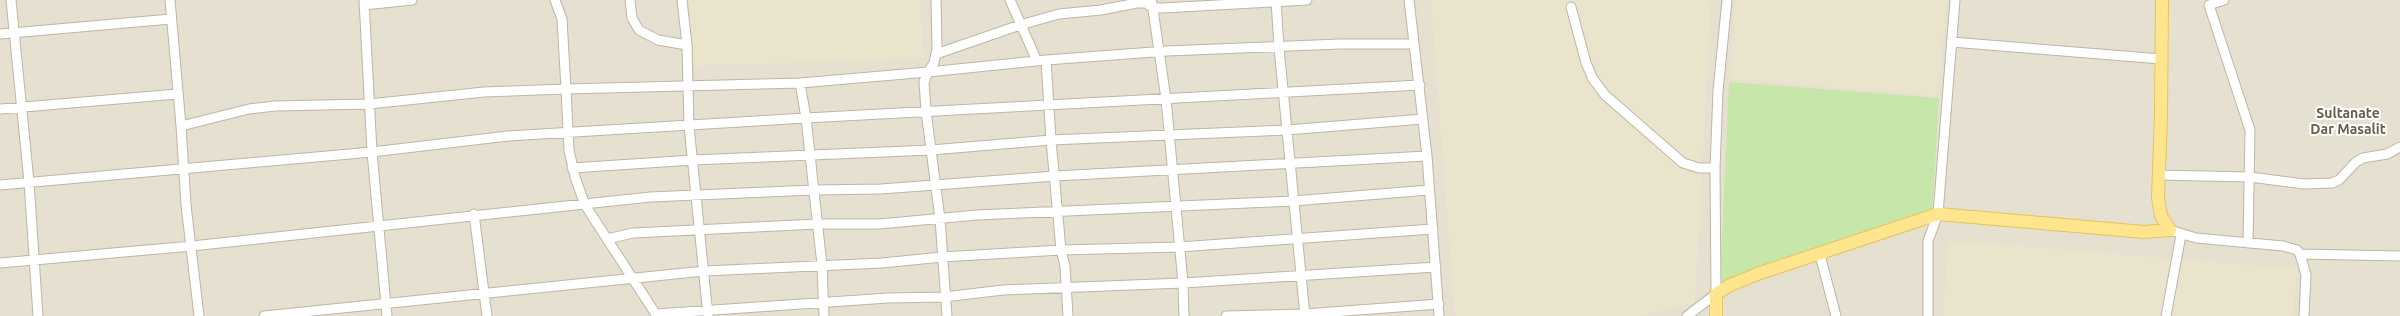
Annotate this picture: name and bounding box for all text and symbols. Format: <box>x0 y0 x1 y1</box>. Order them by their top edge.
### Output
district label: Sultanate Dar Masalit <box>2310 105 2386 138</box>

